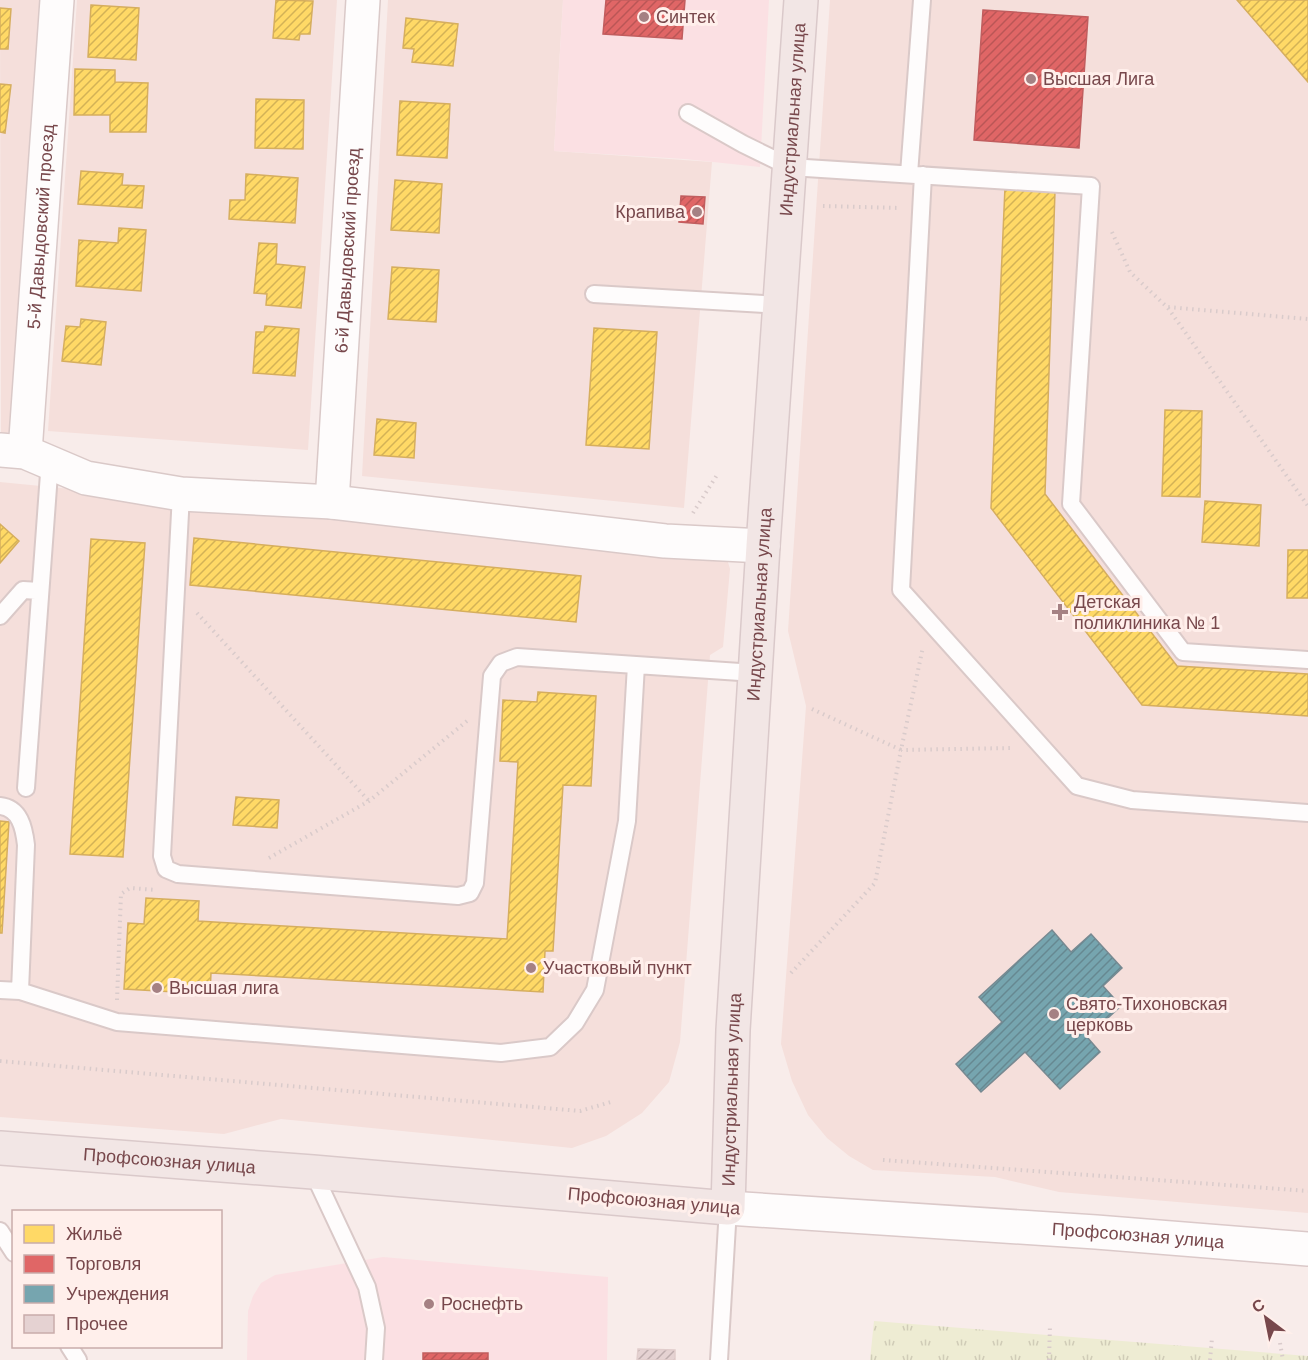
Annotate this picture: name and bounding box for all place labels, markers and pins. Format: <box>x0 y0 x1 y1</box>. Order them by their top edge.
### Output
place label: Синтек <box>656 7 715 27</box>
marker: Синтек <box>637 10 651 24</box>
place label: Высшая Лига <box>1043 69 1155 89</box>
marker: Высшая Лига <box>1024 72 1038 86</box>
place label: Крапива <box>615 202 686 222</box>
marker: Крапива <box>690 205 704 219</box>
place label: Детская поликлиника № 1 <box>1074 592 1220 633</box>
marker: Детская поликлиника № 1 <box>1051 603 1069 621</box>
place label: Участковый пункт <box>543 958 692 978</box>
marker: Участковый пункт <box>524 961 538 975</box>
place label: Высшая лига <box>169 978 280 998</box>
marker: Высшая лига <box>150 981 164 995</box>
place label: Свято-Тихоновская церковь <box>1066 994 1228 1035</box>
marker: Свято-Тихоновская церковь <box>1047 1007 1061 1021</box>
place label: Роснефть <box>441 1294 523 1314</box>
marker: Роснефть <box>422 1297 436 1311</box>

